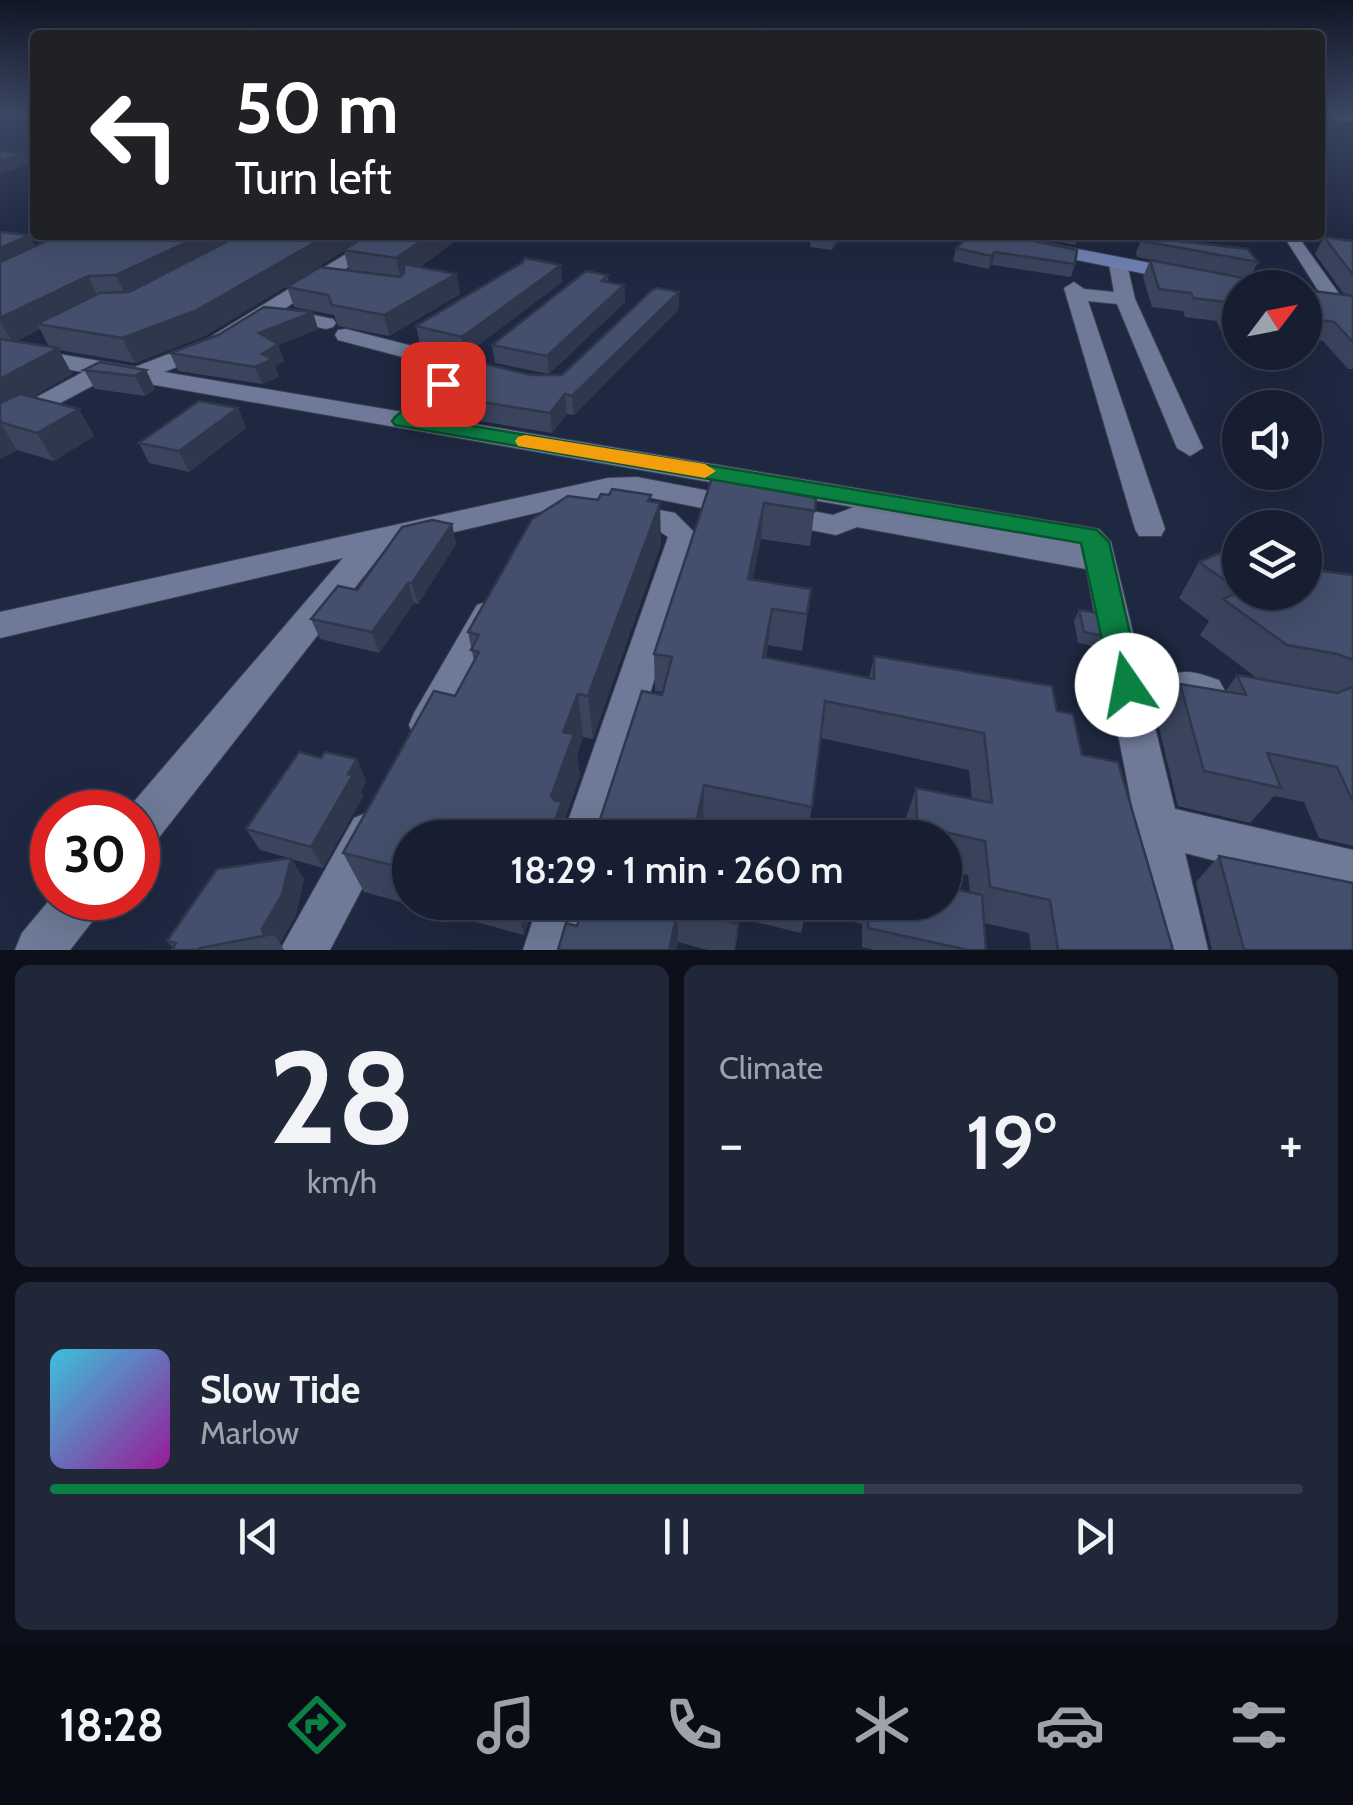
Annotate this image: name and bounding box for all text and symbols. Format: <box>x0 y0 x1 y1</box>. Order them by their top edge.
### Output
text: 50 m <box>235 65 399 151</box>
icon: left <box>70 70 200 200</box>
text: Turn left <box>235 151 392 205</box>
north arrow <box>1222 270 1322 370</box>
map controls <box>1222 270 1322 610</box>
pin <box>401 342 486 427</box>
icon: arrive <box>416 357 471 412</box>
button: sound <box>1222 390 1322 490</box>
button: layers <box>1222 510 1322 610</box>
position arrow <box>1075 633 1179 737</box>
speed limit sign: 30 <box>30 790 160 920</box>
text: 18:29 · 1 min · 260 m <box>511 846 843 893</box>
text: 28 <box>268 1018 416 1176</box>
text: Climate <box>719 1048 823 1087</box>
text: 19° <box>966 1097 1056 1188</box>
text: − <box>719 1110 743 1177</box>
text: + <box>1279 1110 1303 1177</box>
text: km/h <box>307 1162 377 1201</box>
text: Slow Tide <box>200 1366 360 1413</box>
text: Marlow <box>200 1413 299 1452</box>
icon: previous <box>231 1509 286 1564</box>
icon: pause <box>649 1509 704 1564</box>
icon: next <box>1067 1509 1122 1564</box>
icon: directions <box>282 1690 352 1760</box>
icon: music <box>471 1690 541 1760</box>
icon: phone <box>659 1690 729 1760</box>
icon: climate <box>847 1690 917 1760</box>
icon: car <box>1035 1690 1105 1760</box>
icon: filters <box>1224 1690 1294 1760</box>
text: 18:28 <box>59 1698 164 1752</box>

